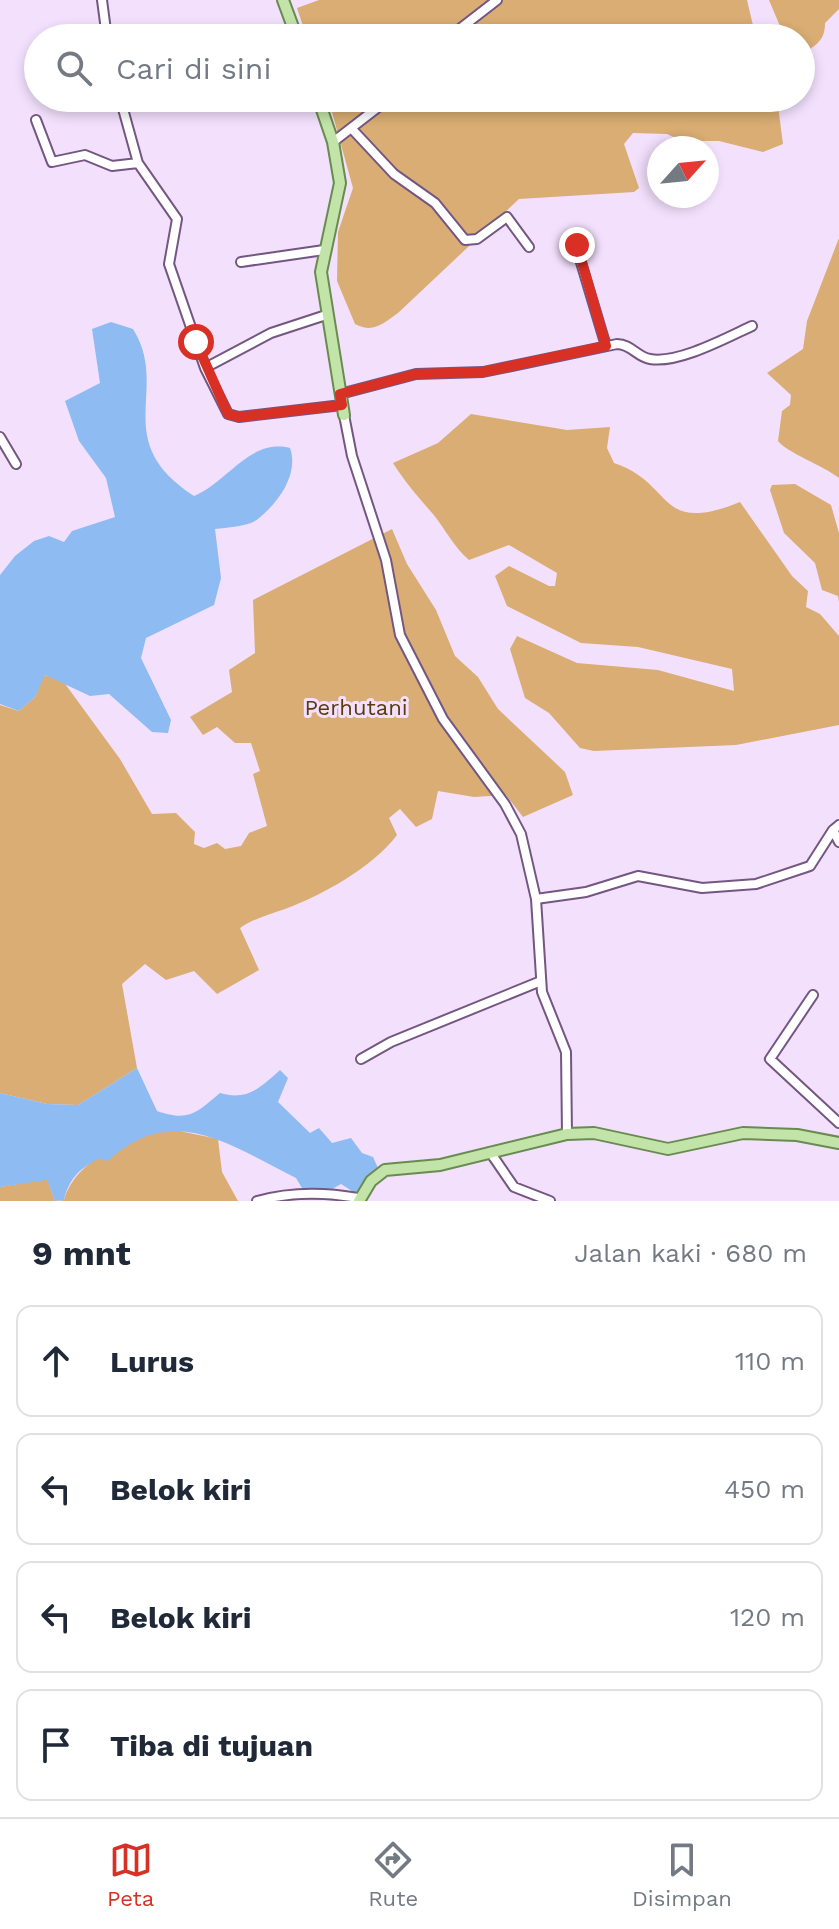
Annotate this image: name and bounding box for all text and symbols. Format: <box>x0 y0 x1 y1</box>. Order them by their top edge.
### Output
search box <box>24 24 815 112</box>
icon: search <box>52 46 96 90</box>
text: Cari di sini <box>116 51 271 86</box>
north arrow <box>647 136 719 208</box>
route end <box>559 227 595 263</box>
route start <box>178 324 214 360</box>
park label: Perhutani <box>304 695 408 720</box>
text: 9 mnt <box>32 1233 131 1273</box>
text: Jalan kaki · 680 m <box>574 1238 807 1268</box>
icon: ahead <box>34 1339 78 1383</box>
text: Lurus <box>110 1344 194 1379</box>
text: 110 m <box>735 1346 805 1376</box>
icon: left <box>34 1467 78 1511</box>
text: Belok kiri <box>110 1472 252 1507</box>
text: 450 m <box>724 1474 805 1504</box>
icon: left <box>34 1595 78 1639</box>
text: Belok kiri <box>110 1600 252 1635</box>
text: 120 m <box>730 1602 805 1632</box>
icon: arrive <box>34 1723 78 1767</box>
text: Tiba di tujuan <box>110 1728 313 1763</box>
tab: Peta <box>107 1838 154 1911</box>
tab: Rute <box>368 1838 418 1911</box>
tab: Disimpan <box>632 1838 732 1911</box>

